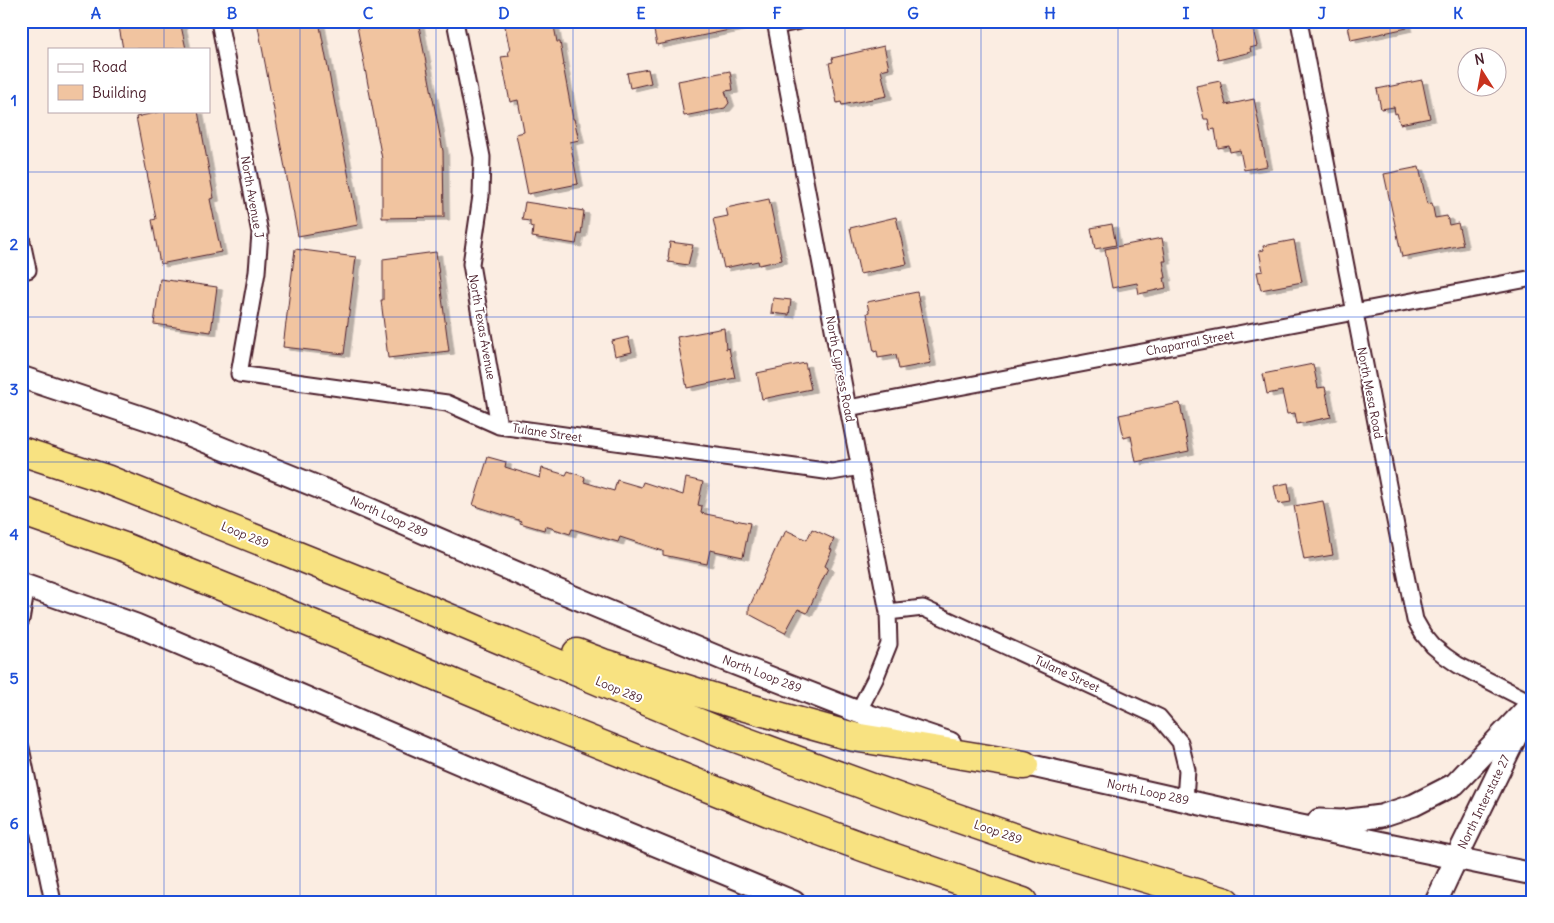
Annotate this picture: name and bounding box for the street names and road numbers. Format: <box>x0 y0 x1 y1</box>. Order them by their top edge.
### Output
street label: North Avenue J <box>238 155 267 239</box>
street label: North Texas Avenue <box>466 273 499 381</box>
street label: North Cypress Road <box>823 314 858 423</box>
street label: Chaparral Street <box>1145 327 1235 358</box>
street label: North Mesa Road <box>1354 346 1387 440</box>
street label: Tulane Street <box>511 420 583 445</box>
street label: North Loop 289 <box>348 493 431 540</box>
street label: Loop 289 <box>219 518 271 551</box>
street label: North Loop 289 <box>720 652 804 696</box>
street label: Tulane Street <box>1032 652 1102 695</box>
street label: Loop 289 <box>593 673 645 706</box>
street label: North Interstate 27 <box>1454 752 1513 851</box>
street label: North Loop 289 <box>1106 775 1191 808</box>
street label: Loop 289 <box>972 816 1024 847</box>

